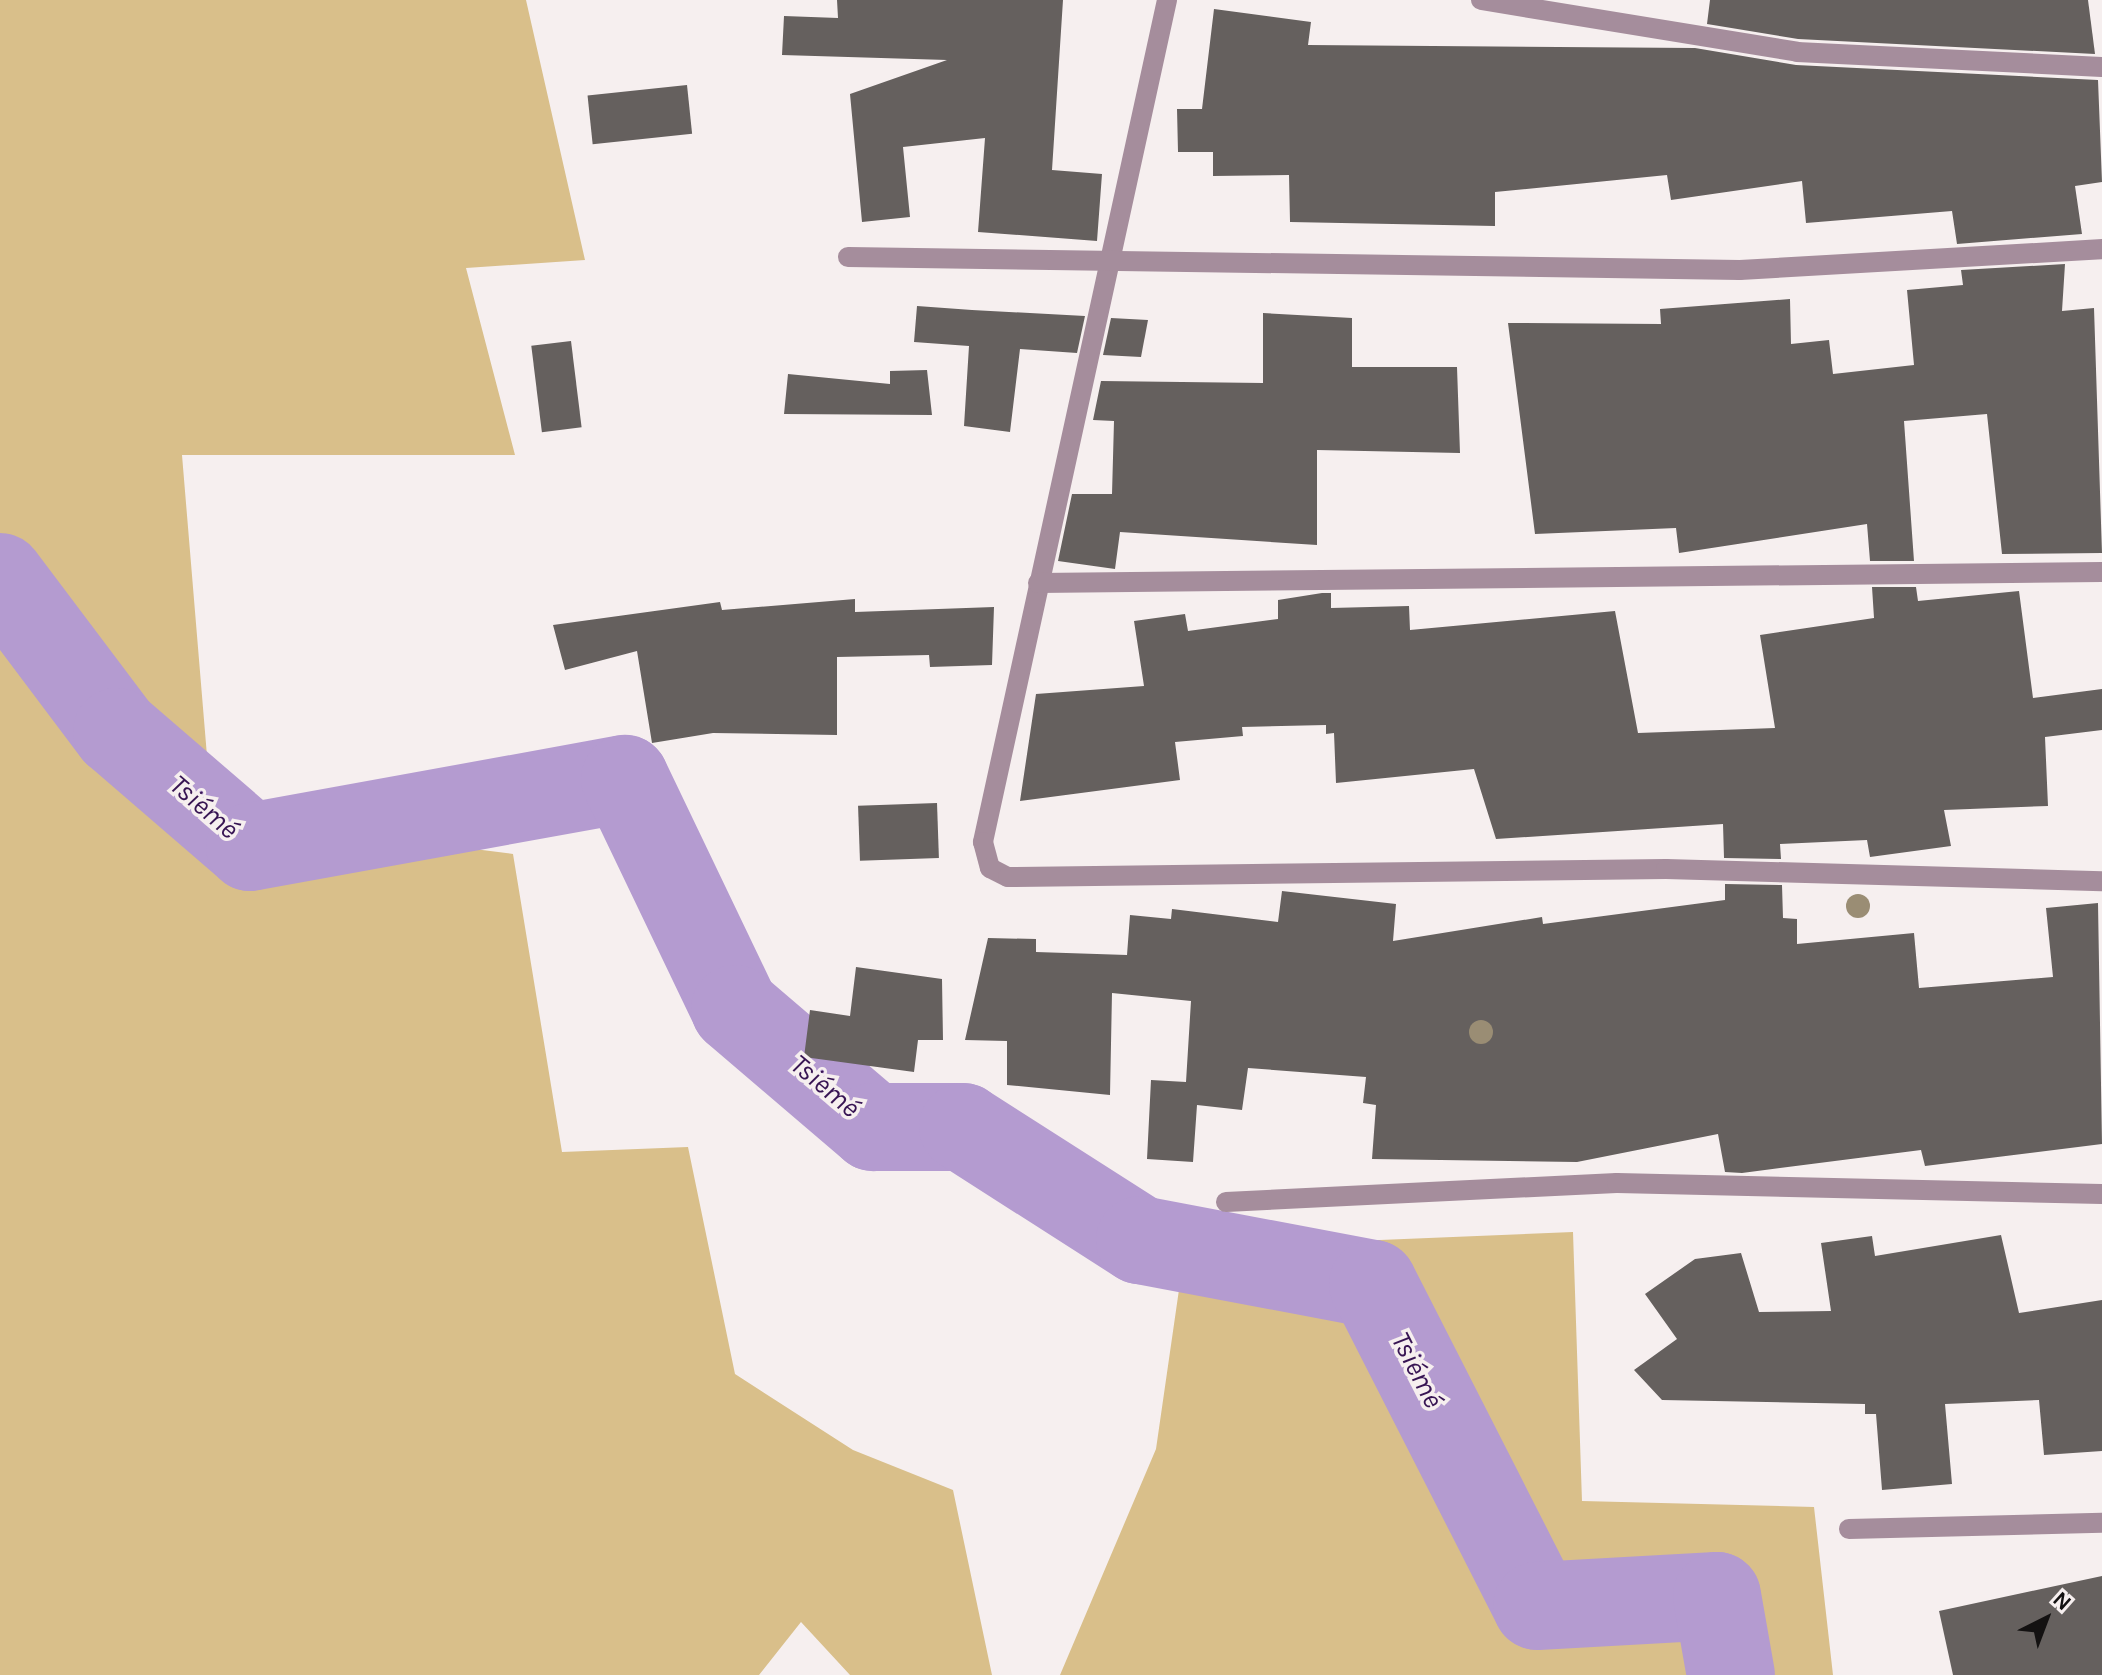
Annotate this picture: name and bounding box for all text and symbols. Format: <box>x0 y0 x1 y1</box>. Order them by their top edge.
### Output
water label: Tsiémé <box>163 768 245 846</box>
water label: Tsiémé <box>783 1047 867 1125</box>
water label: Tsiémé <box>1384 1327 1450 1413</box>
north arrow <box>2006 1579 2086 1659</box>
text: N <box>2047 1586 2077 1616</box>

